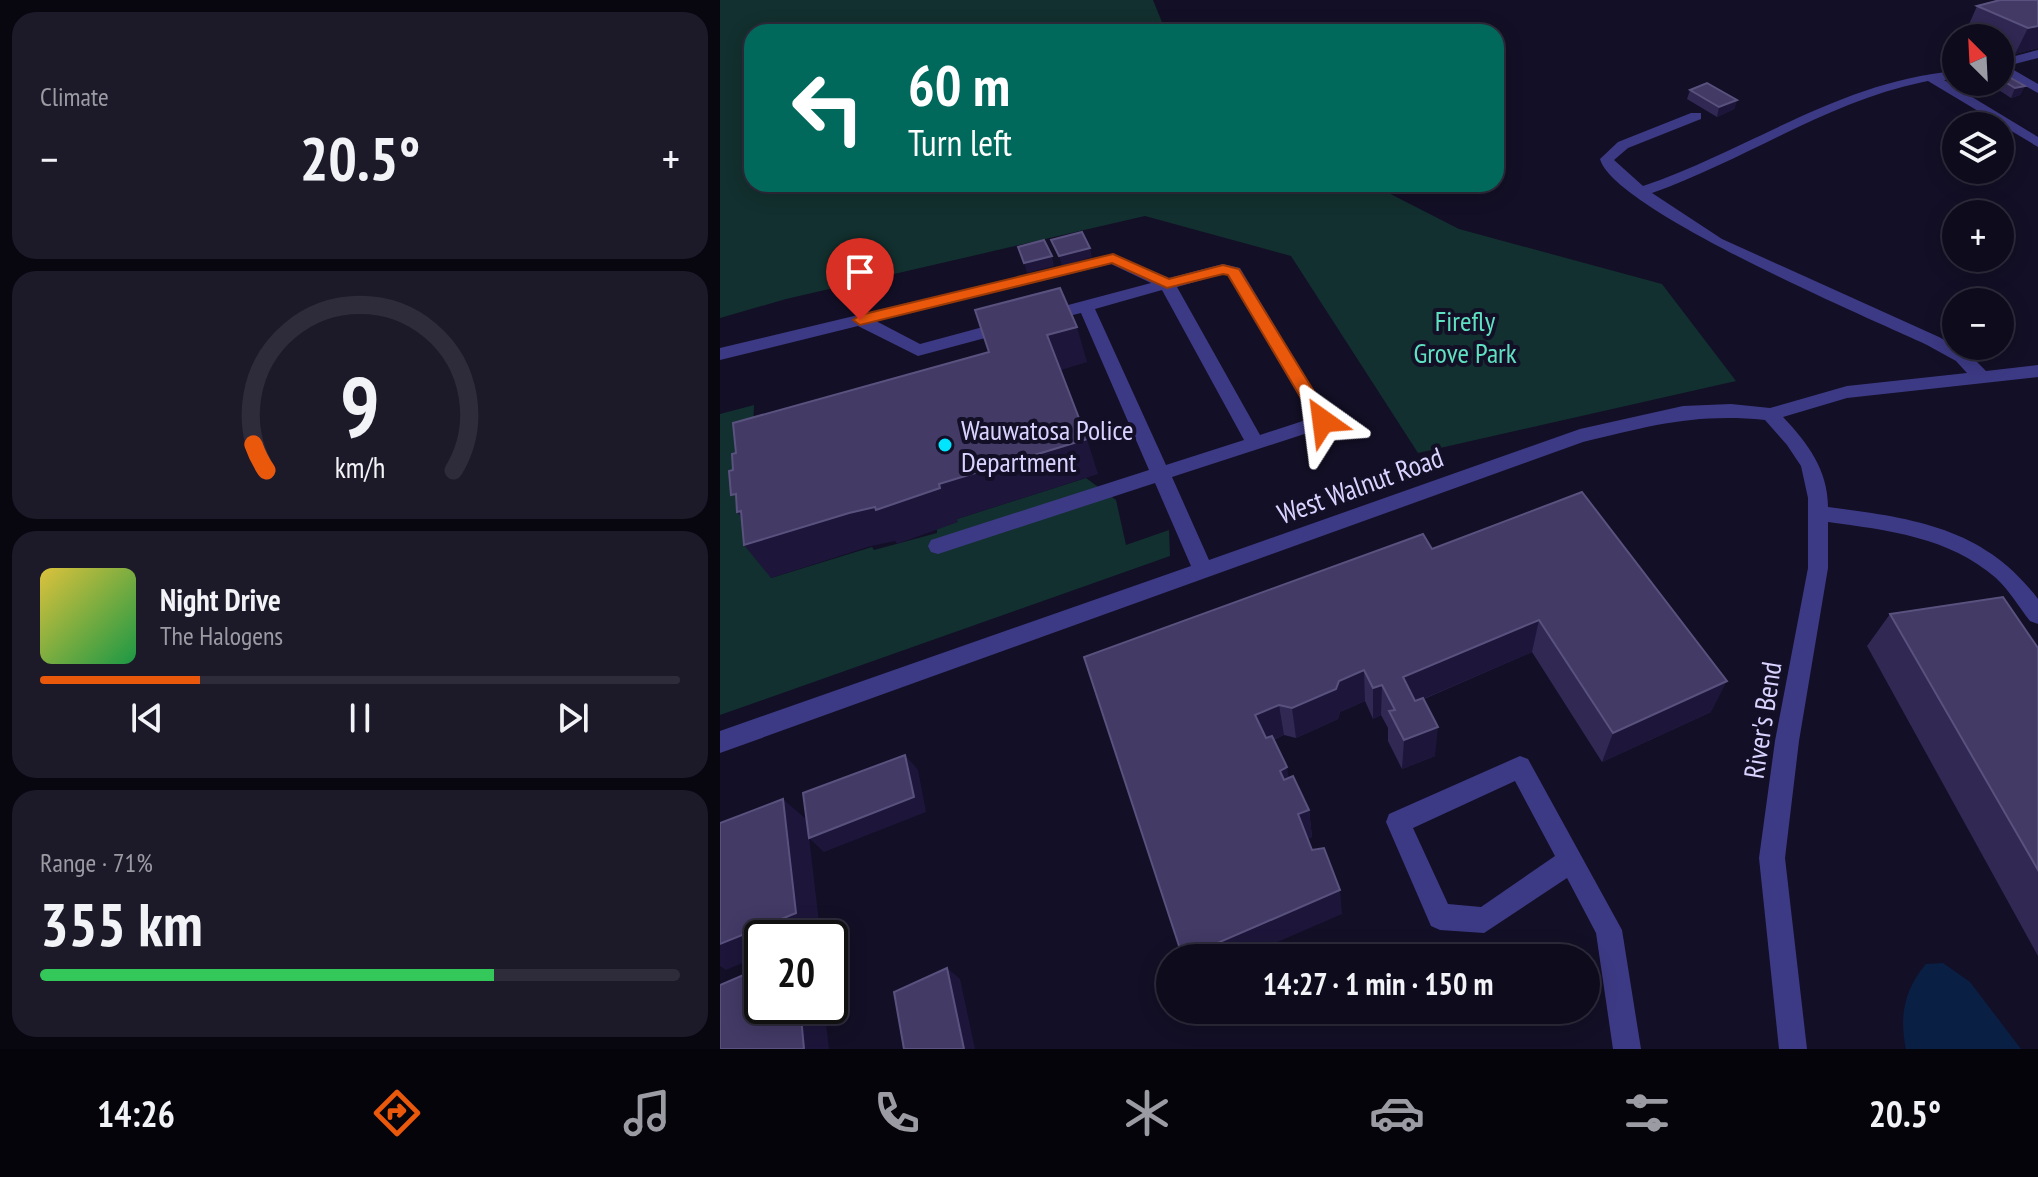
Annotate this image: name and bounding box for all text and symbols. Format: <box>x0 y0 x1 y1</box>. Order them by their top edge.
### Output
north arrow <box>1942 24 2014 96</box>
map controls <box>1942 24 2014 360</box>
text: 60 m <box>908 49 1010 121</box>
icon: left <box>776 56 880 160</box>
text: Climate <box>40 80 109 113</box>
button: layers <box>1942 112 2014 184</box>
text: 20.5° <box>300 119 420 197</box>
text: Turn left <box>908 119 1012 166</box>
text: − <box>40 130 58 187</box>
text: + <box>662 130 680 187</box>
button: + <box>1942 200 2014 272</box>
pin <box>826 238 894 320</box>
icon: arrive <box>838 250 882 294</box>
button: − <box>1942 288 2014 360</box>
park label: Firefly Grove Park <box>1413 302 1517 371</box>
text: 9 <box>340 351 380 459</box>
position arrow <box>1281 379 1365 463</box>
place label: Wauwatosa Police Department <box>961 411 1134 480</box>
marker: Wauwatosa Police Department <box>936 436 954 454</box>
street label: West Walnut Road <box>1272 438 1448 532</box>
text: km/h <box>335 449 385 486</box>
text: Night Drive <box>160 580 281 619</box>
text: The Halogens <box>160 619 283 652</box>
street label: River's Bend <box>1735 659 1789 781</box>
icon: previous <box>125 696 169 740</box>
icon: pause <box>338 696 382 740</box>
icon: next <box>551 696 595 740</box>
text: Range · 71% <box>40 846 153 879</box>
text: 355 km <box>40 885 203 963</box>
speed limit sign: 20 <box>744 920 848 1024</box>
text: 14:27 · 1 min · 150 m <box>1263 964 1493 1003</box>
icon: directions <box>369 1085 425 1141</box>
icon: music <box>619 1085 675 1141</box>
icon: phone <box>869 1085 925 1141</box>
icon: climate <box>1119 1085 1175 1141</box>
icon: car <box>1369 1085 1425 1141</box>
icon: filters <box>1619 1085 1675 1141</box>
text: 14:26 <box>97 1090 175 1137</box>
text: 20.5° <box>1869 1090 1941 1137</box>

